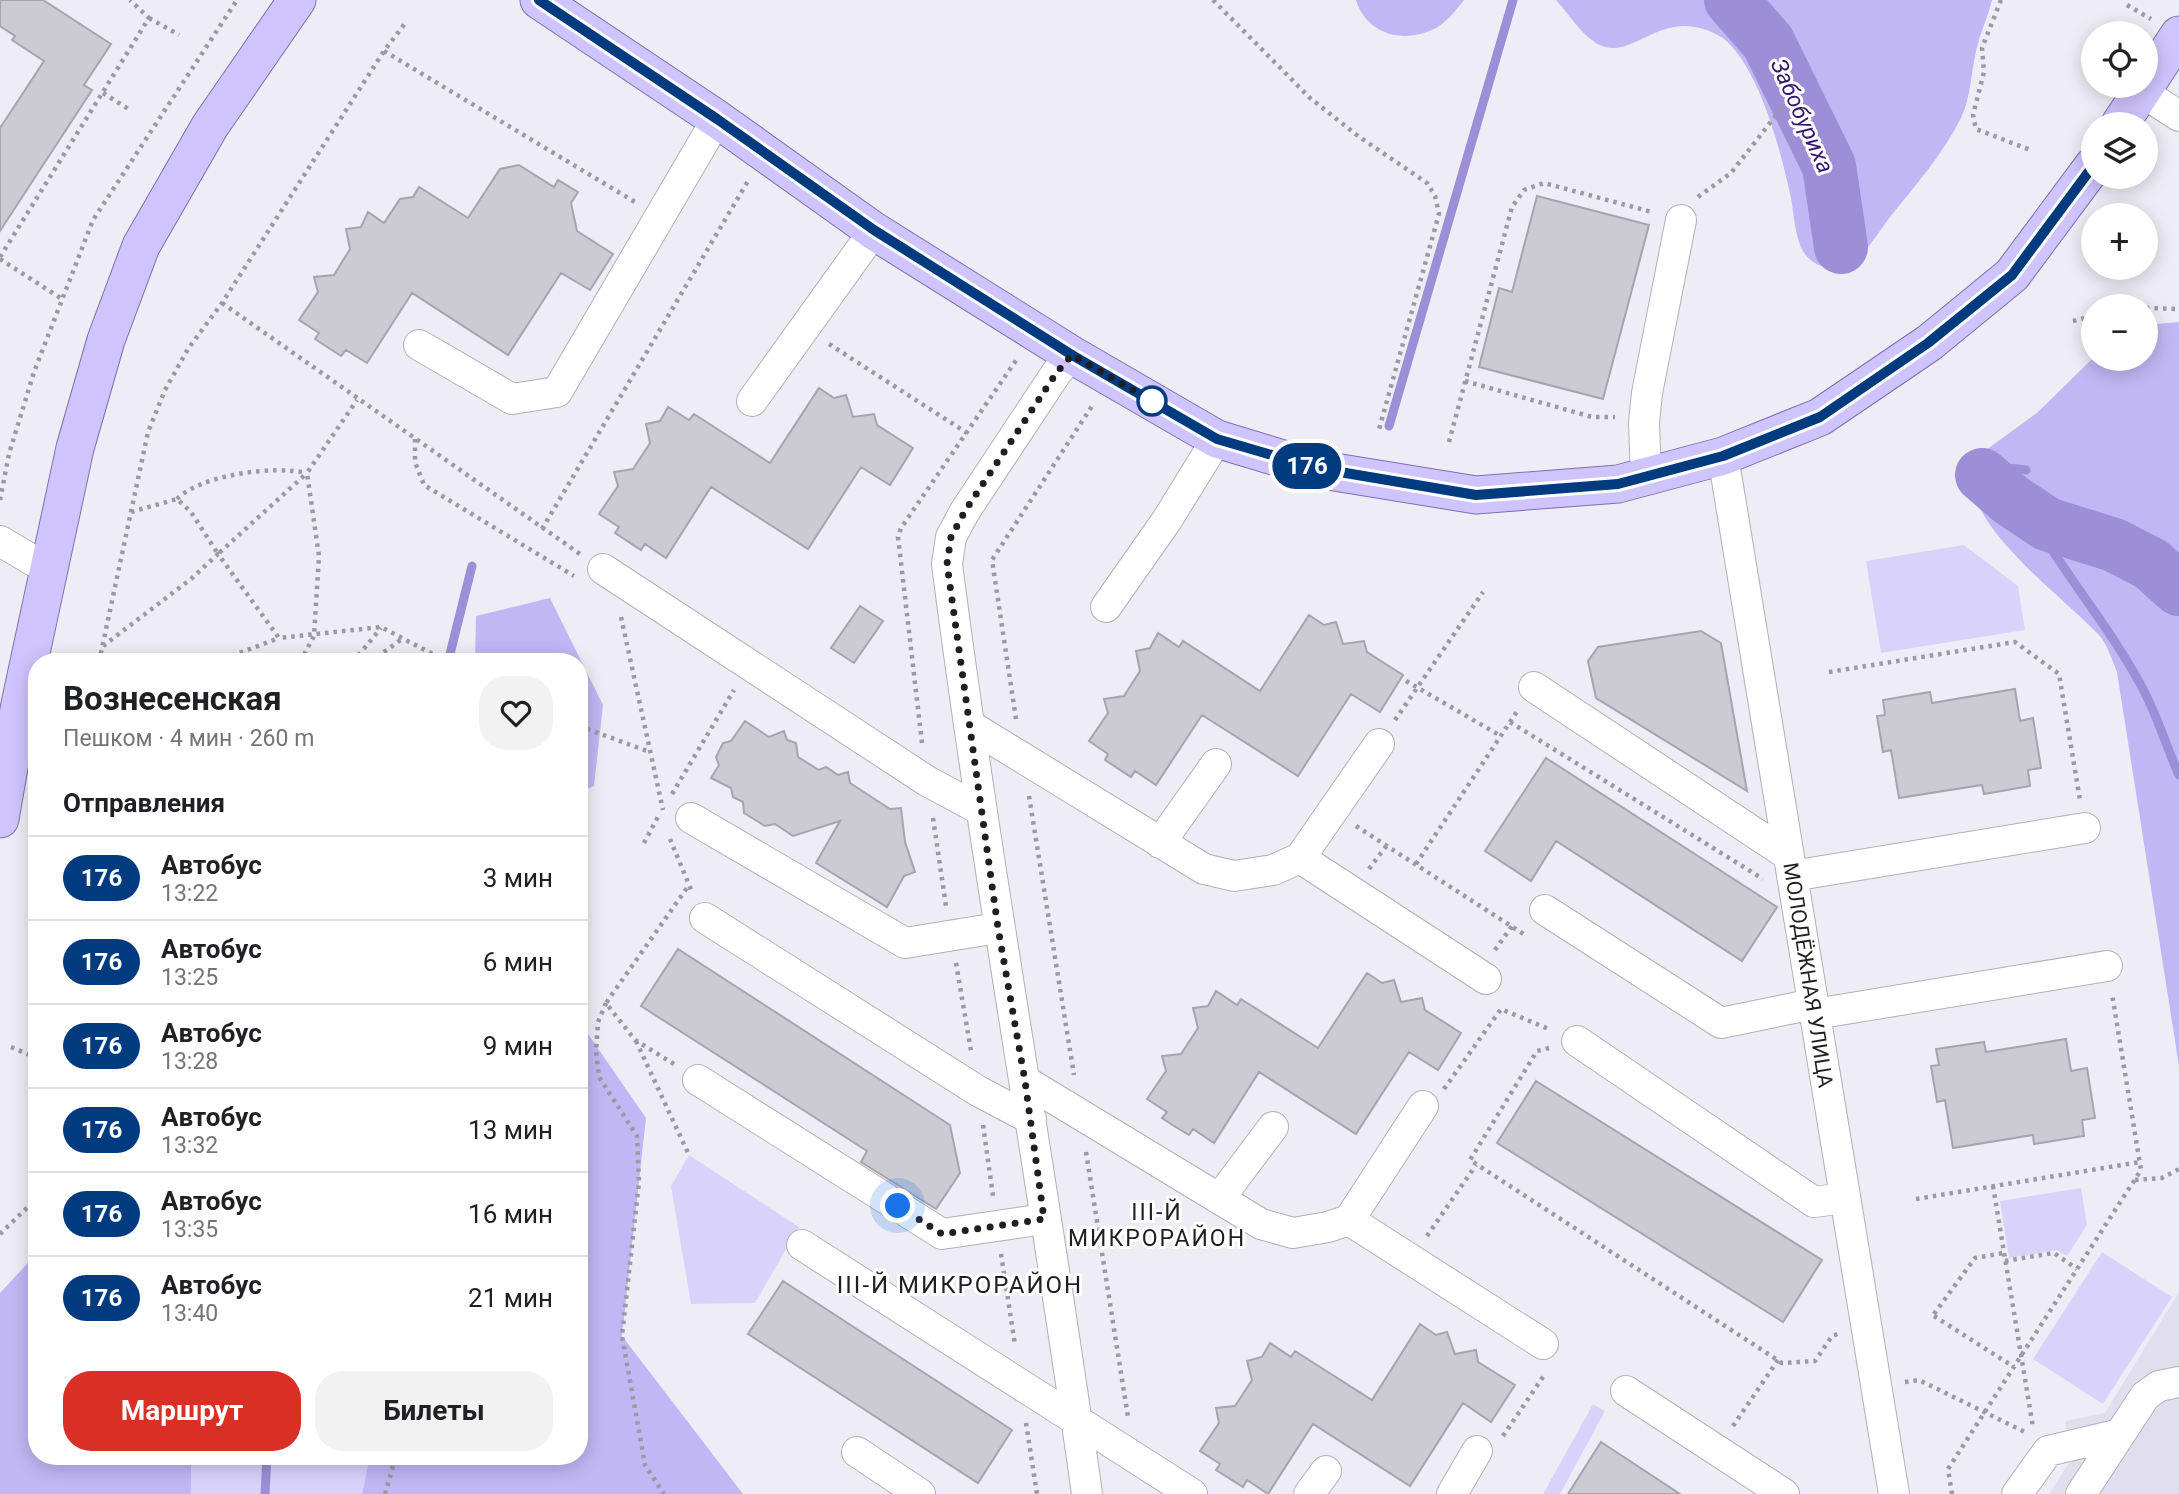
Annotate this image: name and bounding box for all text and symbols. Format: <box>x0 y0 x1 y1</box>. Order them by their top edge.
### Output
map controls <box>2081 21 2158 371</box>
button: locate <box>2081 21 2158 98</box>
water label: Забобуриха <box>1765 55 1839 177</box>
button: layers <box>2081 112 2158 189</box>
button: + <box>2081 203 2158 280</box>
button: − <box>2081 294 2158 371</box>
unlabelled marker <box>1137 386 1167 416</box>
line badge: 176 <box>1267 443 1347 489</box>
text: 176 <box>1286 452 1328 480</box>
button: heart <box>479 676 553 750</box>
text: Вознесенская <box>63 679 282 718</box>
text: Пешком · 4 мин · 260 m <box>63 725 314 752</box>
text: Отправления <box>63 788 225 818</box>
text: Автобус <box>161 850 262 880</box>
street label: МОЛОДЁЖНАЯ УЛИЦА <box>1778 861 1838 1089</box>
text: 3 мин <box>483 863 553 893</box>
text: 176 <box>81 864 122 892</box>
text: 13:22 <box>161 880 218 907</box>
text: Автобус <box>161 934 262 964</box>
text: 6 мин <box>483 947 553 977</box>
text: 176 <box>81 948 122 976</box>
text: 13:25 <box>161 964 218 991</box>
text: Автобус <box>161 1018 262 1048</box>
text: 9 мин <box>483 1031 553 1061</box>
text: 176 <box>81 1032 122 1060</box>
text: 13:28 <box>161 1048 218 1075</box>
text: Автобус <box>161 1102 262 1132</box>
text: 13 мин <box>468 1115 553 1145</box>
text: 176 <box>81 1116 122 1144</box>
text: 13:32 <box>161 1132 218 1159</box>
text: Автобус <box>161 1186 262 1216</box>
your location <box>880 1188 915 1223</box>
district label: III-Й МИКРОРАЙОН <box>1068 1198 1246 1252</box>
text: 16 мин <box>468 1199 553 1229</box>
text: 176 <box>81 1200 122 1228</box>
text: 13:35 <box>161 1216 218 1243</box>
text: Автобус <box>161 1270 262 1300</box>
district label: III-Й МИКРОРАЙОН <box>837 1271 1083 1299</box>
text: 21 мин <box>468 1283 553 1313</box>
text: 176 <box>81 1284 122 1312</box>
text: 13:40 <box>161 1300 218 1327</box>
button: Маршрут <box>63 1371 301 1451</box>
button: Билеты <box>315 1371 553 1451</box>

